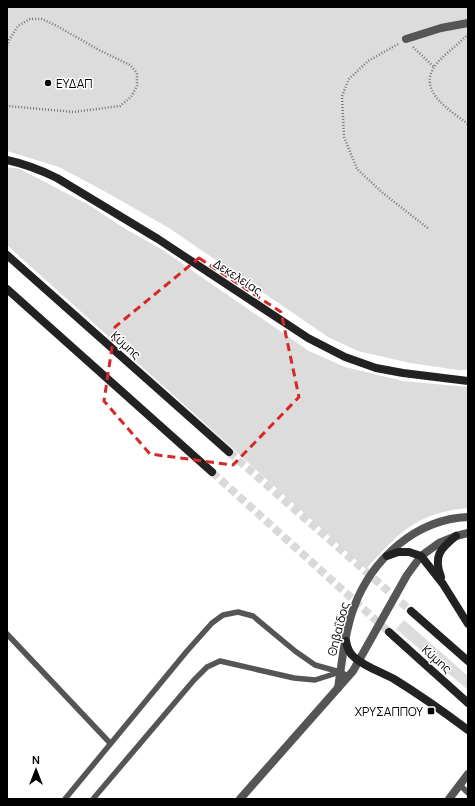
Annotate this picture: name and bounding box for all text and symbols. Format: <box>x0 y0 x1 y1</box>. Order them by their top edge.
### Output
place label: ΕΥΔΑΠ <box>56 75 93 92</box>
marker: ΕΥΔΑΠ <box>43 78 53 88</box>
street label: Δεκελείας <box>210 255 266 299</box>
street label: Κύμης <box>107 327 145 363</box>
street label: Θηβαΐδος <box>323 600 353 658</box>
street label: Κύμης <box>418 641 456 677</box>
place label: ΧΡΥΣΑΠΠΟΥ <box>355 703 423 720</box>
marker: ΧΡΥΣΑΠΠΟΥ <box>426 706 436 716</box>
north arrow <box>16 750 56 790</box>
text: N <box>32 752 40 767</box>

